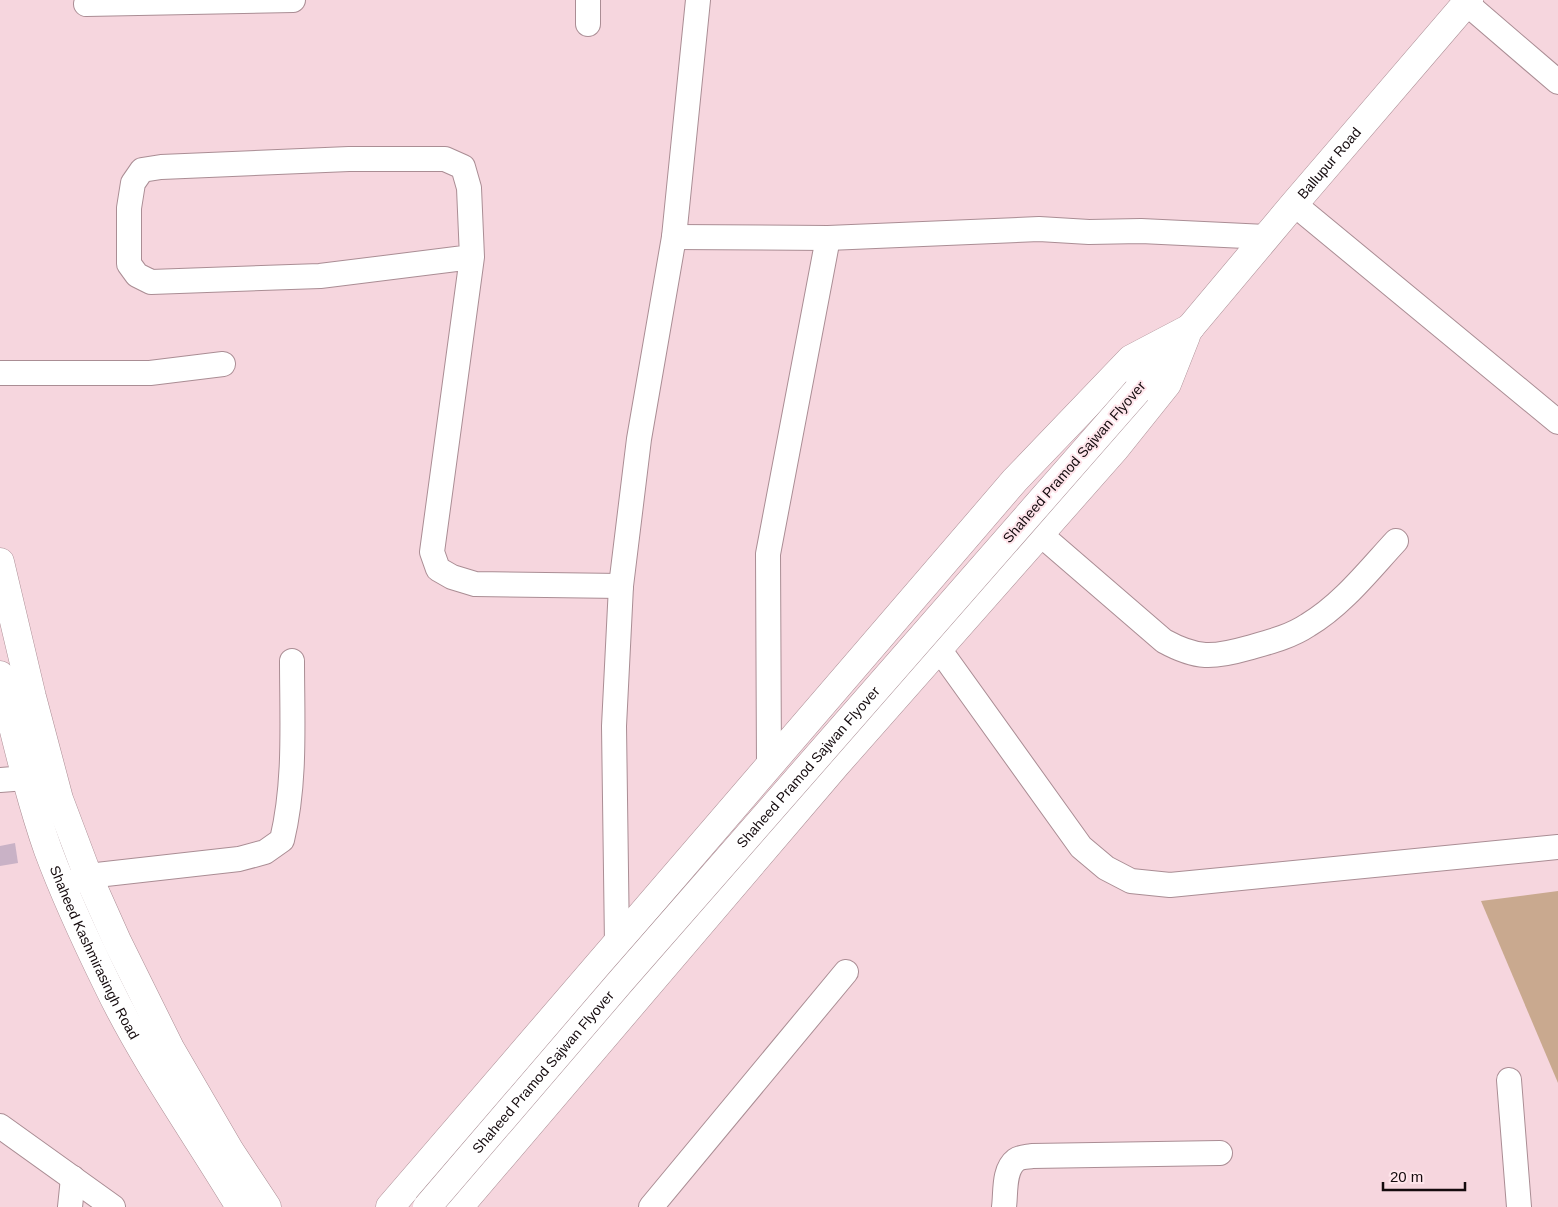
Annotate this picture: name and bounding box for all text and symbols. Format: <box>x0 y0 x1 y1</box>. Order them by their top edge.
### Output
street label: Ballupur Road <box>1294 124 1364 202</box>
street label: Shaheed Pramod Sajwan Flyover <box>1000 378 1149 546</box>
street label: Shaheed Pramod Sajwan Flyover <box>733 683 883 851</box>
street label: Shaheed Kashmirasingh Road <box>47 863 142 1042</box>
street label: Shaheed Pramod Sajwan Flyover <box>469 987 617 1156</box>
scale bar <box>1383 1160 1466 1192</box>
text: 20 m <box>1390 1168 1423 1185</box>

